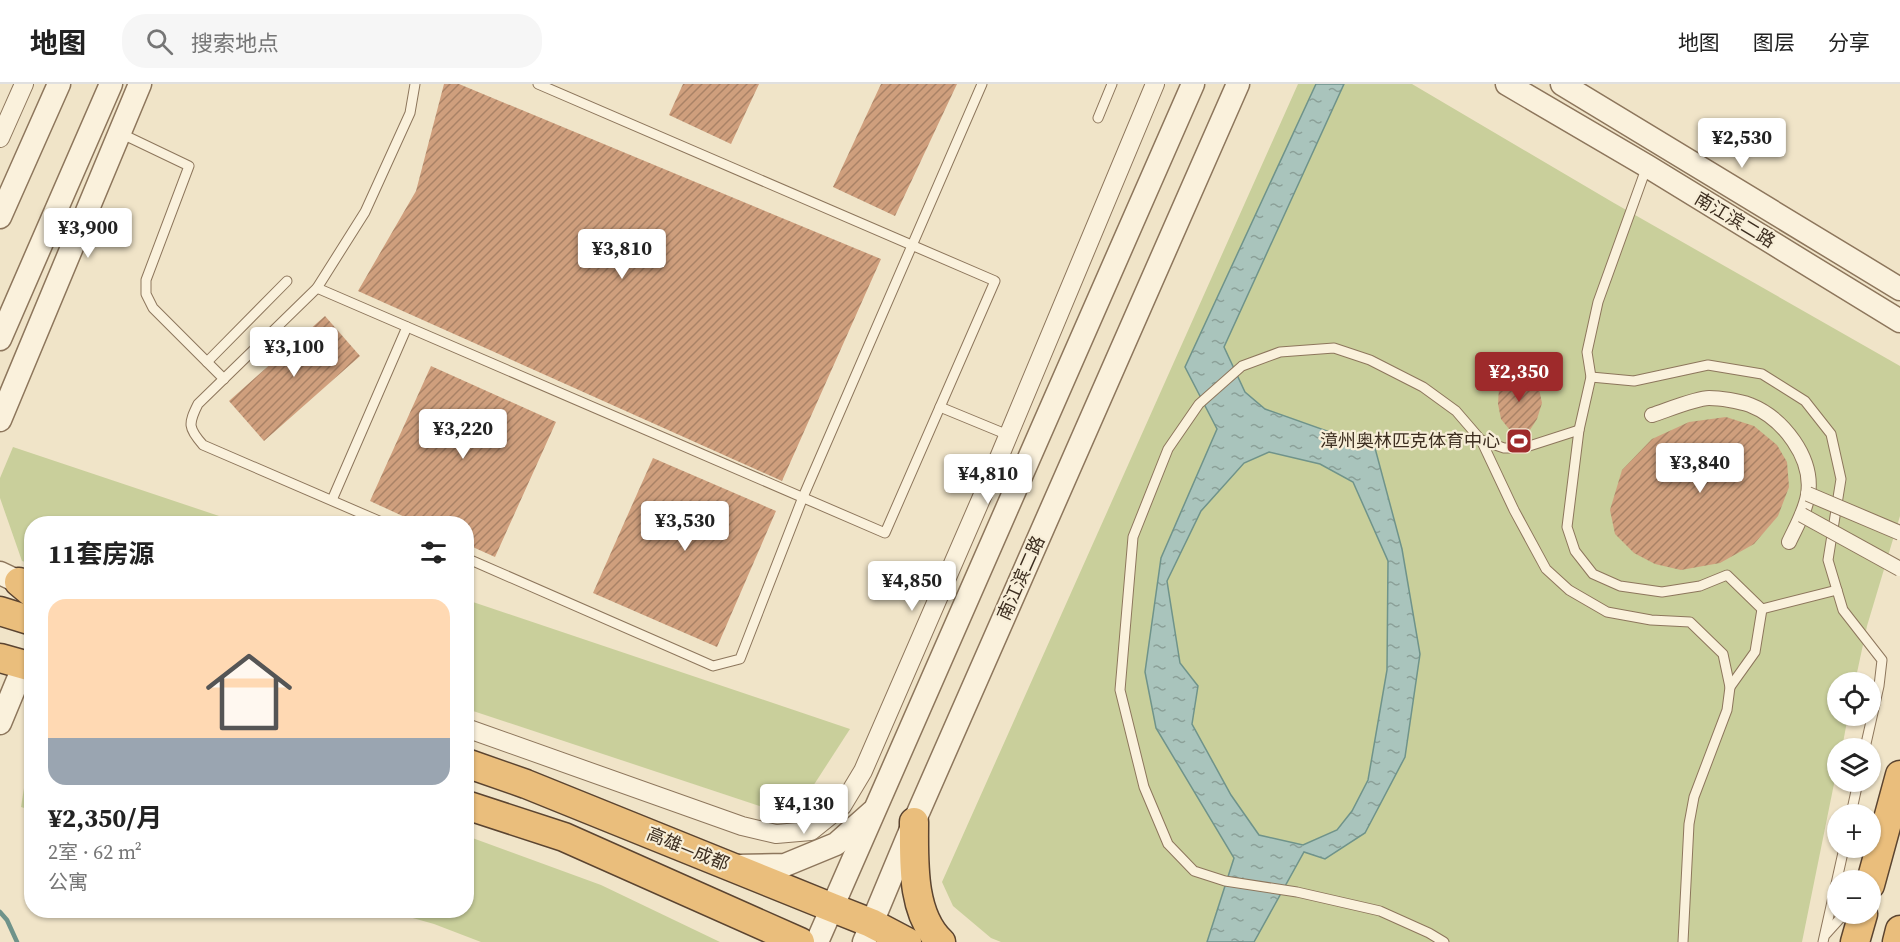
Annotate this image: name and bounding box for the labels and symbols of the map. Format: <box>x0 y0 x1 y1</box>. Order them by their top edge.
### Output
pin: ¥2,530 <box>1693 118 1791 169</box>
street label: 南江滨二路 <box>1690 186 1780 253</box>
pin: ¥3,900 <box>39 208 137 259</box>
pin: ¥3,810 <box>573 229 671 280</box>
pin: ¥3,100 <box>245 327 343 378</box>
pin: ¥2,350 <box>1470 352 1568 403</box>
pin: ¥3,220 <box>414 409 512 460</box>
sports icon: 漳州奥林匹克体育中心 <box>1504 426 1534 456</box>
place label: 漳州奥林匹克体育中心 <box>1320 428 1500 453</box>
pin: ¥3,840 <box>1651 443 1749 494</box>
pin: ¥4,810 <box>939 454 1037 505</box>
pin: ¥3,530 <box>636 501 734 552</box>
street label: 南江滨二路 <box>991 532 1050 624</box>
pin: ¥4,850 <box>863 561 961 612</box>
pin: ¥4,130 <box>755 784 853 835</box>
street label: 高雄—成都 <box>643 821 733 876</box>

